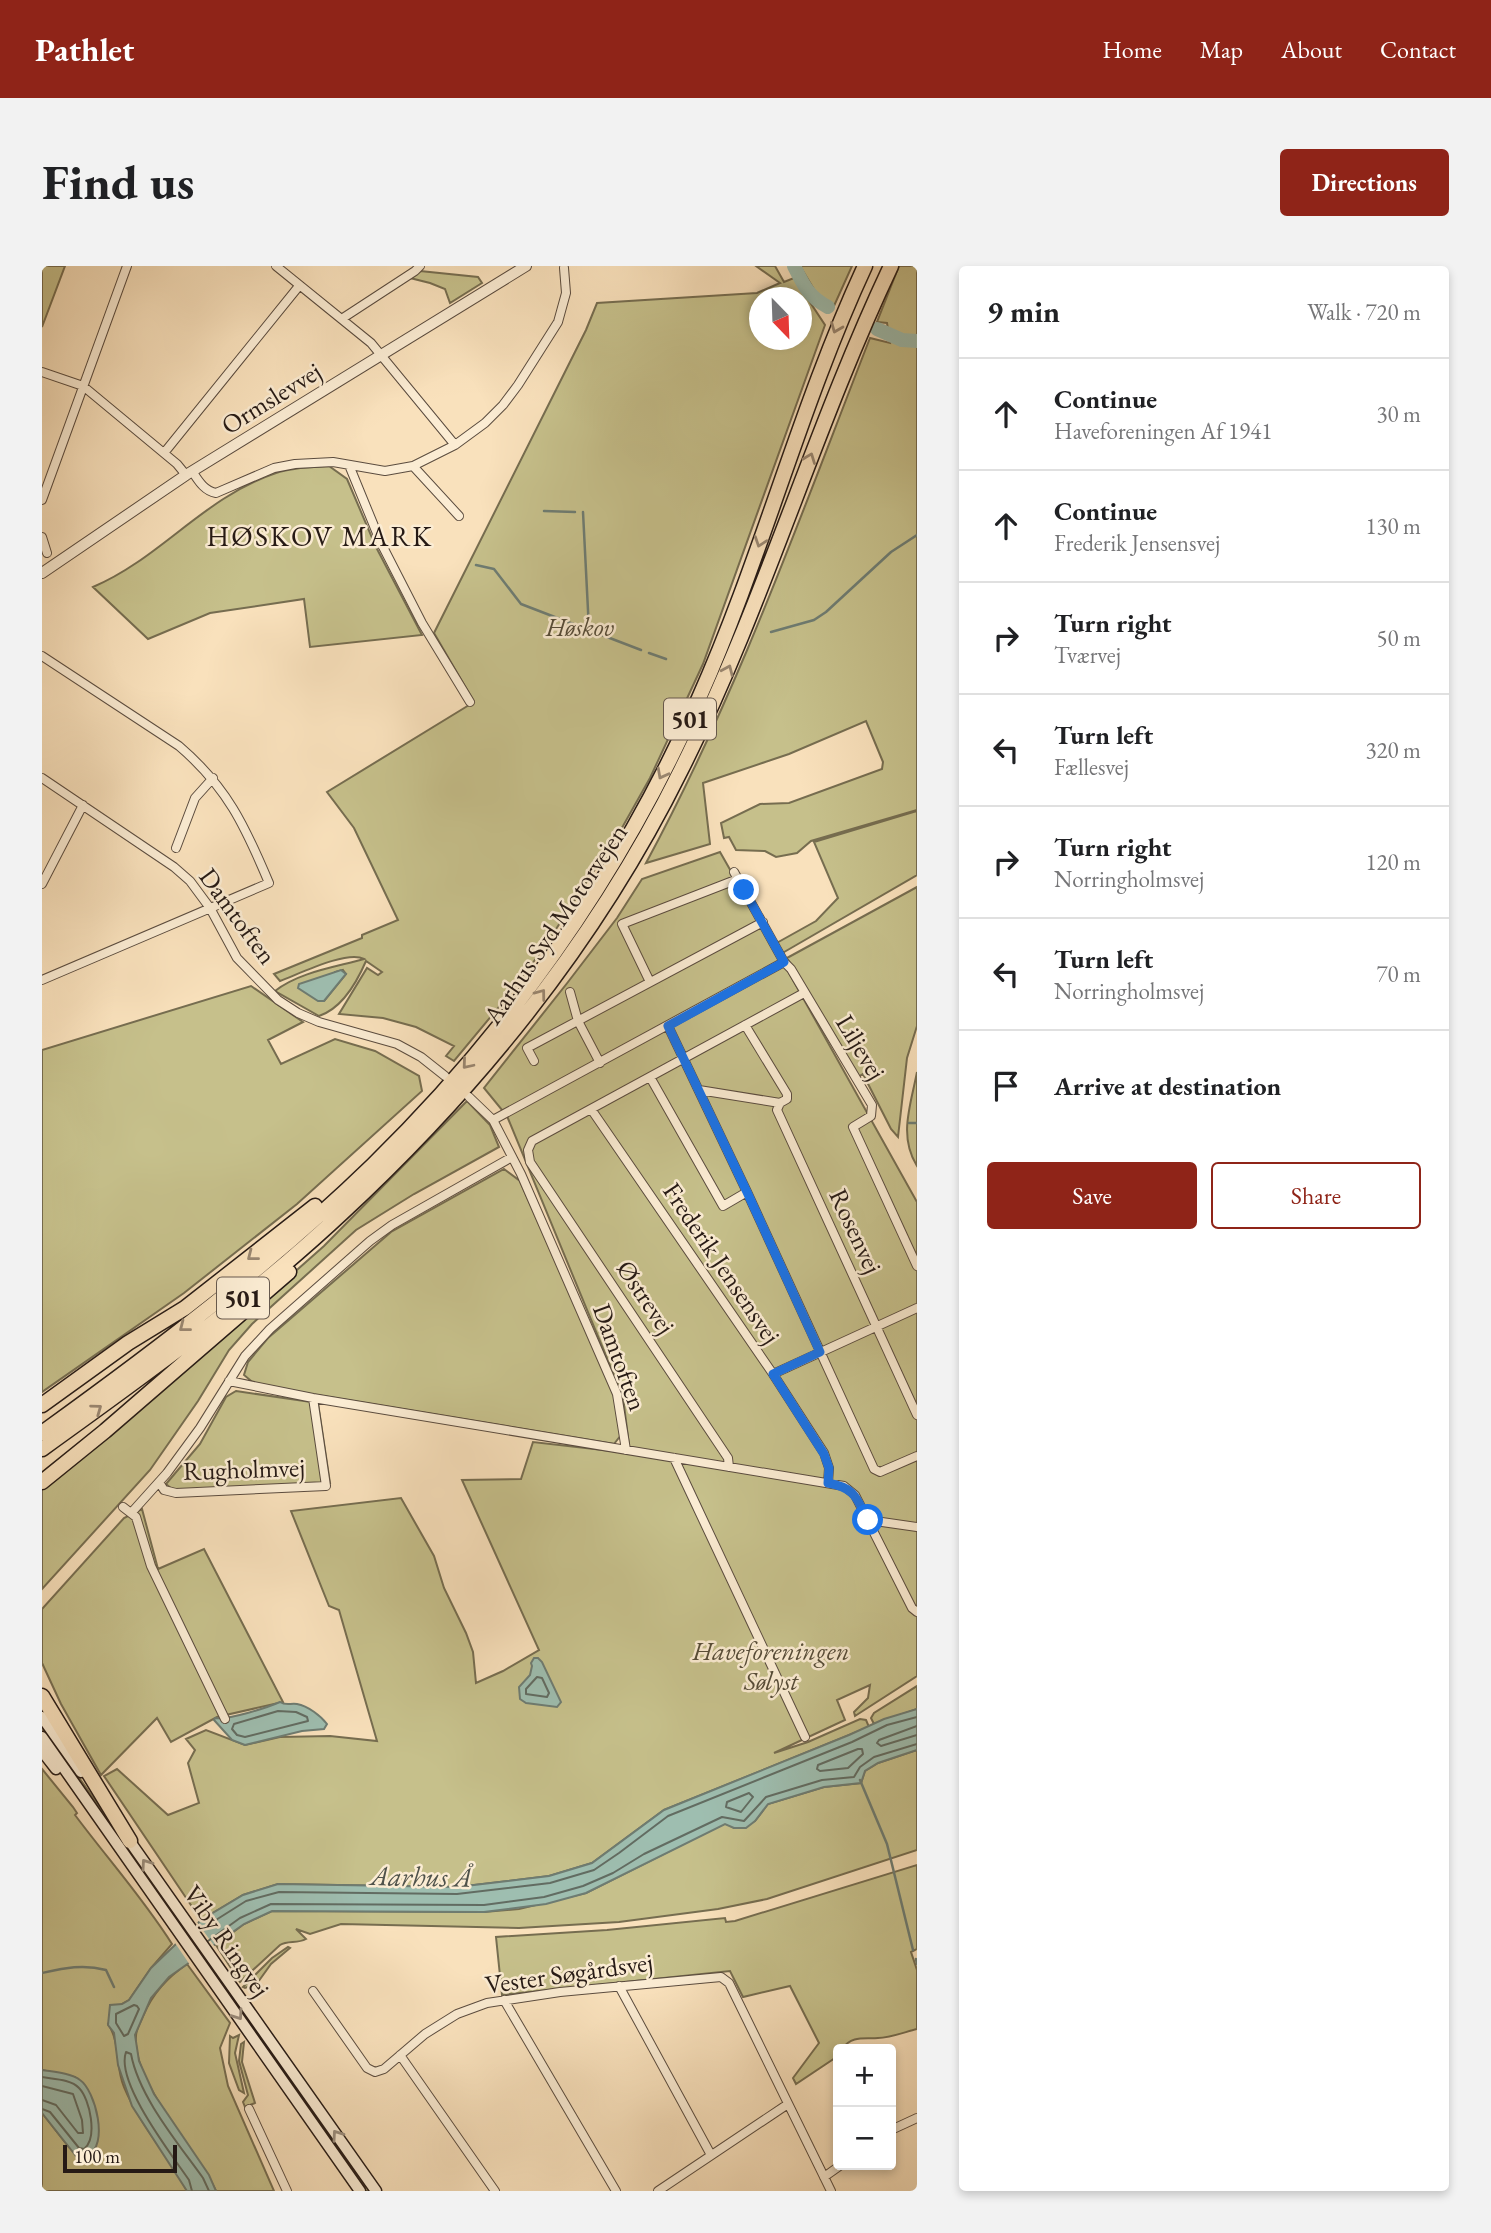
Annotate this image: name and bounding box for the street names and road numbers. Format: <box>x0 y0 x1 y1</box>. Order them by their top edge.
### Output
street label: Ormslevvej <box>215 354 327 442</box>
road number: 501 <box>664 698 716 740</box>
street label: Aarhus Syd Motorvejen <box>475 817 635 1032</box>
street label: Damtoften <box>191 861 285 971</box>
street label: Liljevej <box>828 1008 894 1086</box>
street label: Frederik Jensensvej <box>655 1176 789 1350</box>
street label: Rosenvej <box>822 1183 890 1279</box>
street label: Østrevej <box>609 1253 683 1341</box>
road number: 501 <box>217 1278 269 1318</box>
street label: Damtoften <box>585 1299 655 1415</box>
street label: Rugholmvej <box>182 1450 306 1488</box>
street label: Viby Ringvej <box>176 1878 278 2004</box>
street label: Vester Søgårdsvej <box>483 1944 655 2002</box>

